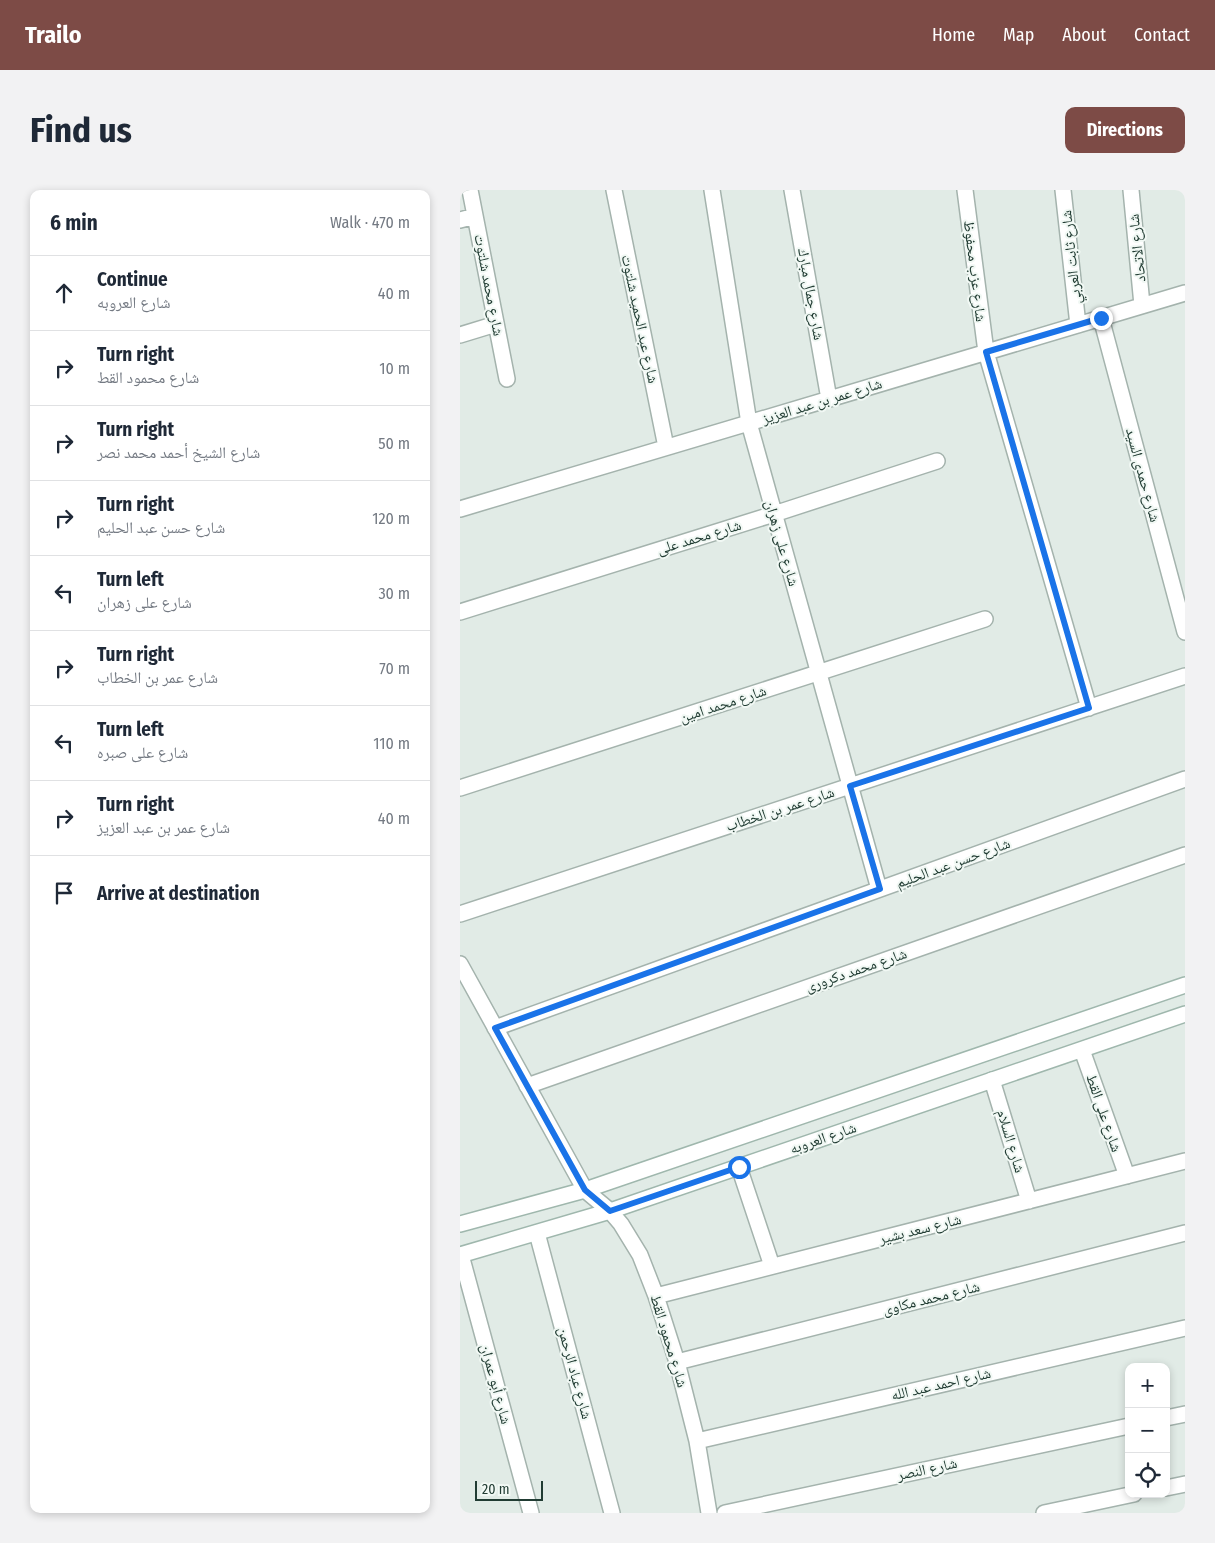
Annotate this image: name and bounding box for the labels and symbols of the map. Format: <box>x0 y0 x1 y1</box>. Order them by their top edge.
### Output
street label: شارع ثابت العربي <box>1057 209 1088 305</box>
street label: شارع الاتحاد <box>1124 213 1151 283</box>
street label: شارع عزب محفوظ <box>959 219 990 323</box>
street label: شارع محمد شلتوت <box>469 233 508 338</box>
street label: شارع جمال مبارك <box>793 247 828 342</box>
street label: شارع عبد الحميد شلتوت <box>617 253 662 385</box>
route end <box>1090 307 1113 330</box>
street label: شارع عمر بن عبد العزيز <box>759 374 885 429</box>
street label: شارع حمدى السيد <box>1121 426 1164 525</box>
street label: شارع على زهران <box>760 498 803 589</box>
street label: شارع محمد على <box>655 516 744 559</box>
street label: شارع محمد امين <box>677 681 769 727</box>
street label: شارع عمر بن الخطاب <box>723 783 837 836</box>
street label: شارع حسن عبد الحليم <box>893 834 1013 893</box>
street label: شارع محمد دكرورى <box>803 944 910 997</box>
street label: شارع على القط <box>1081 1072 1126 1155</box>
street label: شارع السلام <box>992 1107 1029 1175</box>
street label: شارع العروبه <box>787 1118 859 1159</box>
route start <box>728 1156 751 1179</box>
street label: شارع سعد بشير <box>876 1210 963 1249</box>
street label: شارع محمد مكاوى <box>881 1277 982 1320</box>
street label: شارع محمود القط <box>645 1292 692 1390</box>
street label: شارع عباد الرحمن <box>553 1325 596 1422</box>
street label: شارع أبو عمران <box>476 1342 515 1427</box>
street label: شارع احمد عبد الله <box>889 1364 993 1405</box>
street label: شارع النصر <box>894 1454 959 1485</box>
scale bar <box>475 1478 542 1501</box>

